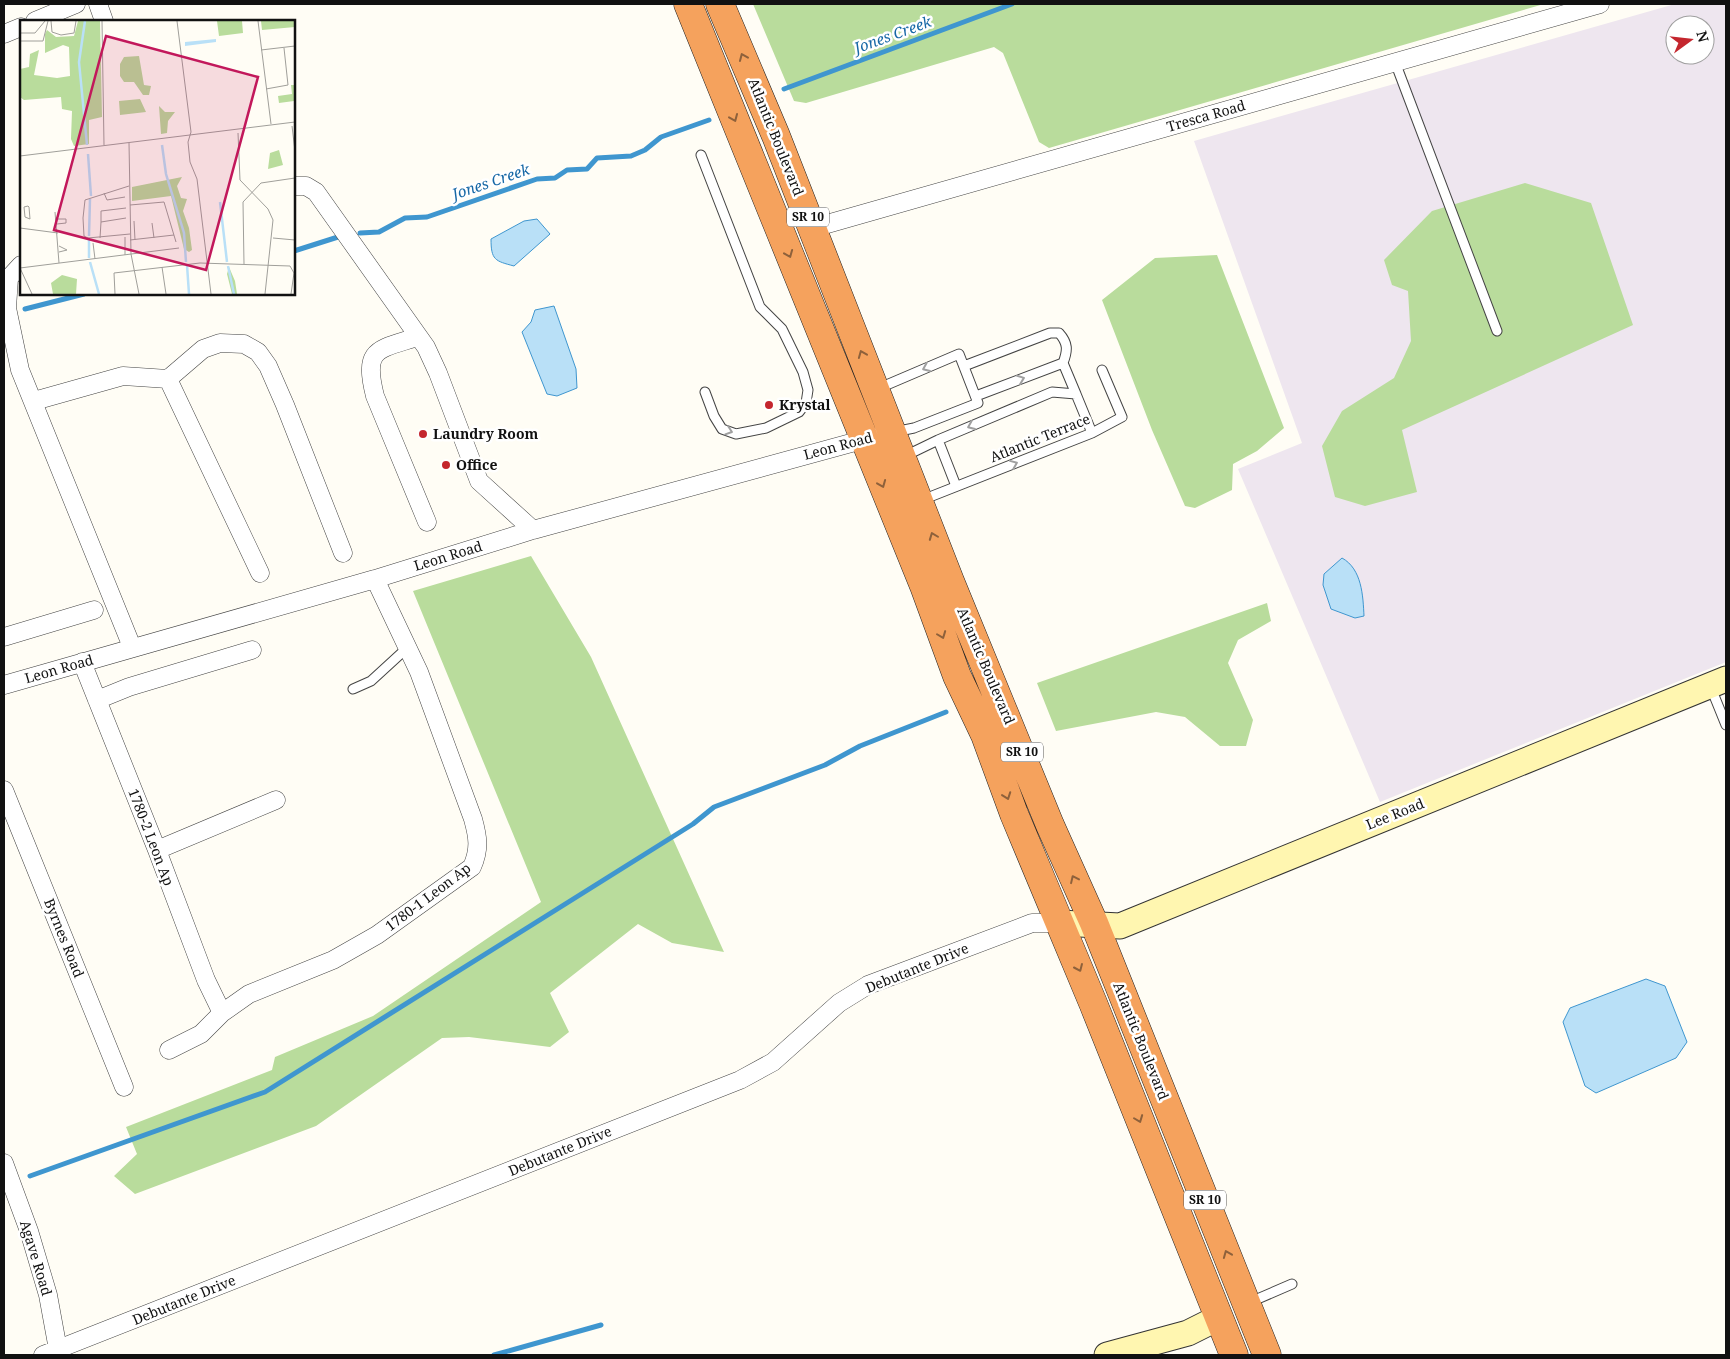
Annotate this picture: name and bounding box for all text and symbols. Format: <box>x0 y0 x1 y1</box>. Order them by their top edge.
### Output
water label: Jones Creek <box>849 11 934 58</box>
north arrow <box>1665 15 1715 65</box>
inset map <box>20 20 295 295</box>
text: N <box>1692 29 1714 44</box>
one-way arrow <box>738 53 749 62</box>
street label: Atlantic Boulevard <box>744 75 809 199</box>
street label: Tresca Road <box>1164 95 1248 136</box>
one-way arrow <box>728 113 739 122</box>
water label: Jones Creek <box>446 158 533 205</box>
road number: SR 10 <box>787 208 829 226</box>
one-way arrow <box>783 249 794 258</box>
one-way arrow <box>858 350 869 359</box>
one-way arrow <box>922 361 931 372</box>
one-way arrow <box>1016 375 1025 385</box>
place label: Krystal <box>779 395 831 414</box>
marker: Krystal <box>763 399 775 411</box>
street label: Atlantic Terrace <box>987 409 1093 466</box>
one-way arrow <box>967 420 976 430</box>
place label: Laundry Room <box>433 424 539 443</box>
one-way arrow <box>724 425 733 435</box>
street label: Leon Road <box>801 427 875 464</box>
marker: Laundry Room <box>417 428 429 440</box>
place label: Office <box>456 455 497 474</box>
marker: Office <box>440 459 452 471</box>
one-way arrow <box>1009 459 1018 470</box>
one-way arrow <box>876 479 886 488</box>
one-way arrow <box>929 532 939 540</box>
street label: Leon Road <box>411 536 485 575</box>
street label: Atlantic Boulevard <box>953 605 1020 727</box>
one-way arrow <box>936 630 946 639</box>
street label: Leon Road <box>22 650 96 687</box>
road number: SR 10 <box>1001 742 1043 762</box>
street label: 1780-2 Leon Ap <box>124 786 179 888</box>
one-way arrow <box>1001 791 1011 799</box>
street label: Lee Road <box>1363 793 1427 834</box>
street label: 1780-1 Leon Ap <box>381 858 474 935</box>
one-way arrow <box>1069 875 1080 884</box>
street label: Byrnes Road <box>40 896 89 980</box>
street label: Debutante Drive <box>862 938 971 997</box>
one-way arrow <box>1072 963 1083 972</box>
street label: Atlantic Boulevard <box>1109 979 1174 1103</box>
one-way arrow <box>1133 1114 1143 1122</box>
street label: Debutante Drive <box>505 1121 614 1180</box>
road number: SR 10 <box>1184 1190 1226 1210</box>
street label: Agave Road <box>16 1218 57 1298</box>
one-way arrow <box>1223 1251 1233 1259</box>
street label: Debutante Drive <box>129 1270 238 1329</box>

